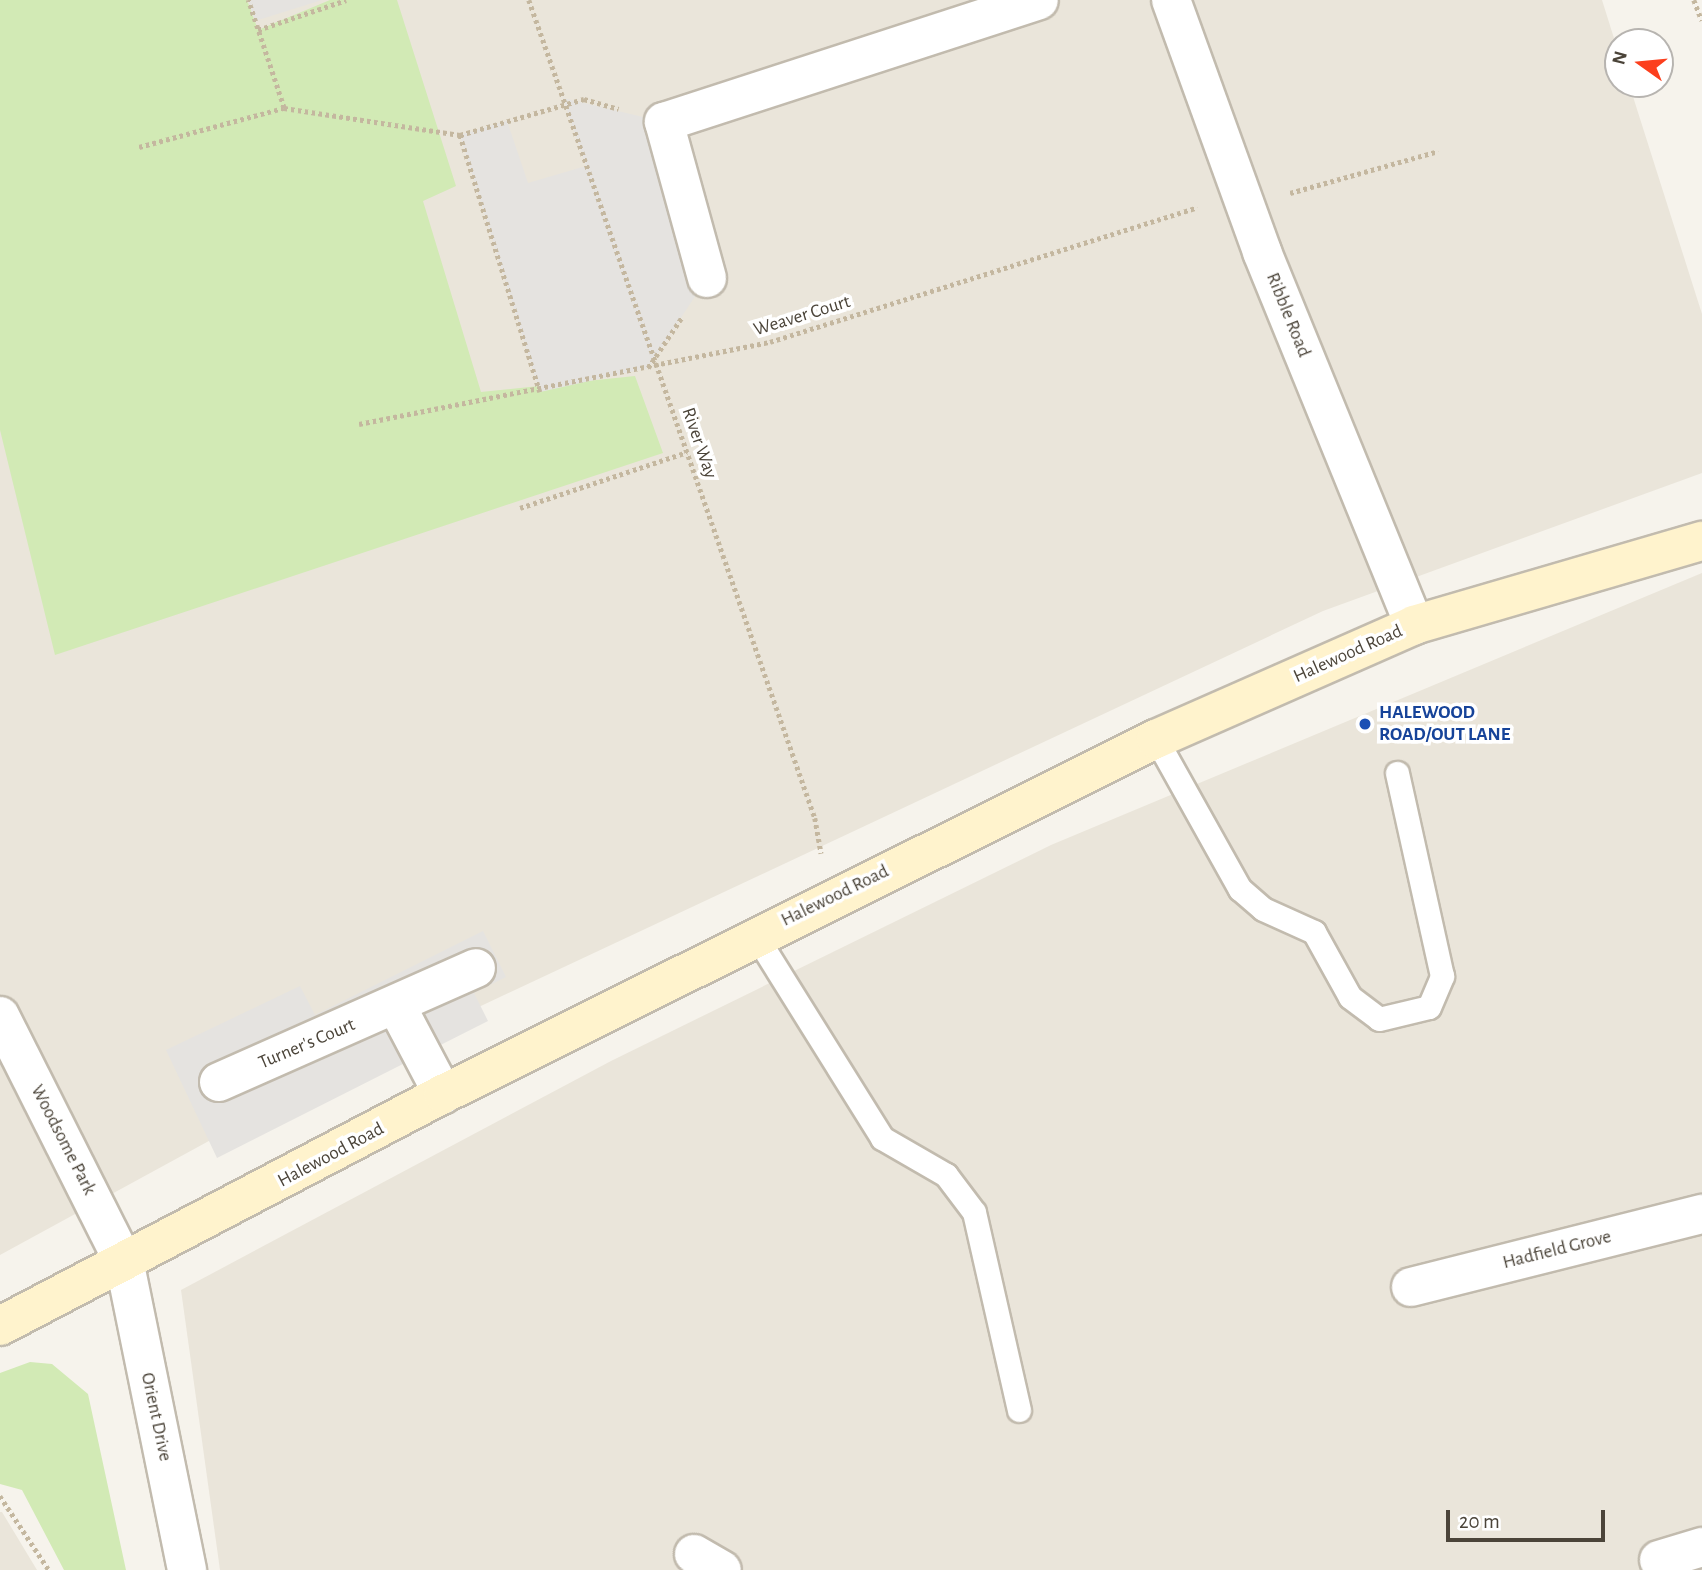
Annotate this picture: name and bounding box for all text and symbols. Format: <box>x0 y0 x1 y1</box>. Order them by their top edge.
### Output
north arrow <box>1604 28 1674 98</box>
text: N <box>1609 49 1631 67</box>
street label: Ribble Road <box>1261 269 1315 361</box>
street label: Weaver Court <box>751 291 853 341</box>
street label: River Way <box>676 405 722 481</box>
street label: Halewood Road <box>1290 620 1406 688</box>
place label: HALEWOOD ROAD/OUT LANE <box>1379 702 1510 746</box>
marker: HALEWOOD ROAD/OUT LANE <box>1357 716 1373 732</box>
street label: Halewood Road <box>778 860 892 932</box>
street label: Turner's Court <box>255 1013 359 1075</box>
street label: Woodsome Park <box>25 1081 101 1199</box>
street label: Halewood Road <box>274 1118 388 1192</box>
street label: Hadfield Grove <box>1500 1226 1614 1274</box>
street label: Orient Drive <box>135 1371 177 1463</box>
scale bar <box>1450 1496 1609 1540</box>
text: 20 m <box>1459 1511 1500 1532</box>

